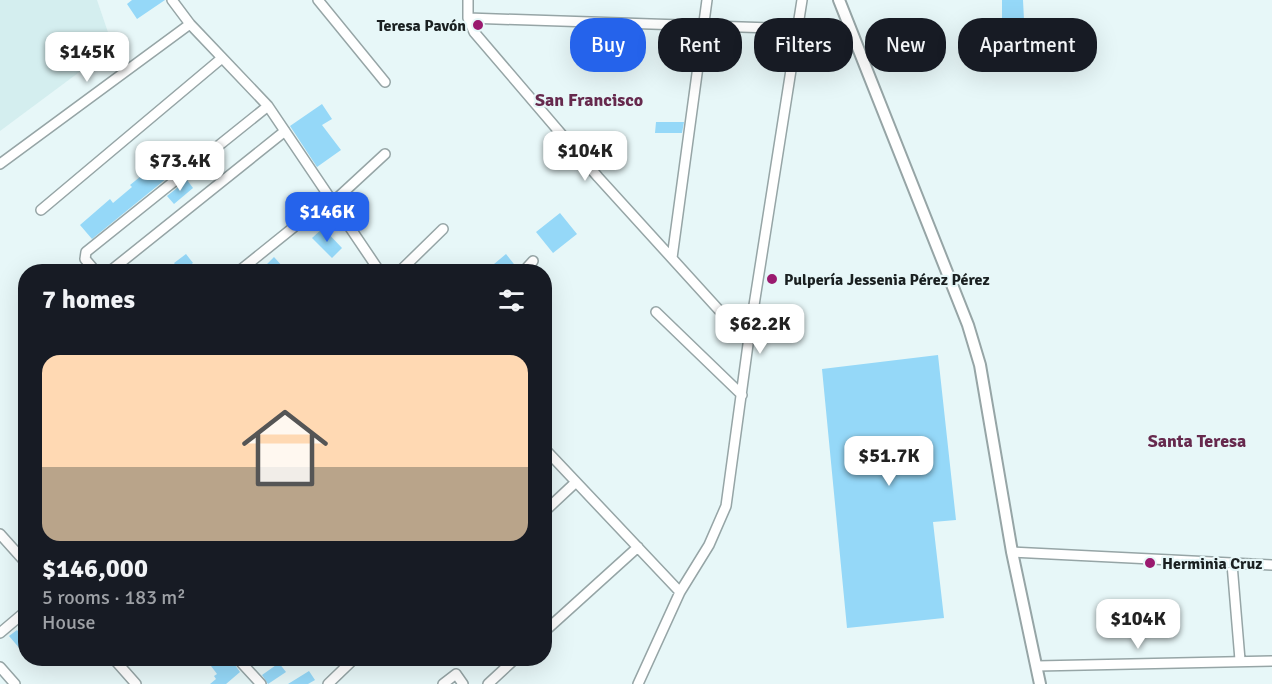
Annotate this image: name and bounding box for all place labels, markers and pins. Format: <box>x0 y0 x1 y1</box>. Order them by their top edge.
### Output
place label: Teresa Pavón <box>377 16 466 36</box>
marker: Teresa Pavón <box>471 18 485 32</box>
pin: $145K <box>45 32 129 83</box>
pin: $104K <box>543 131 627 182</box>
pin: $73.4K <box>131 141 229 192</box>
pin: $146K <box>285 192 369 243</box>
place label: Pulpería Jessenia Pérez Pérez <box>784 270 990 290</box>
marker: Pulpería Jessenia Pérez Pérez <box>765 272 779 286</box>
pin: $62.2K <box>711 304 809 355</box>
pin: $51.7K <box>840 436 938 487</box>
place label: Herminia Cruz <box>1162 554 1262 574</box>
marker: Herminia Cruz <box>1143 556 1157 570</box>
pin: $104K <box>1096 599 1180 650</box>

